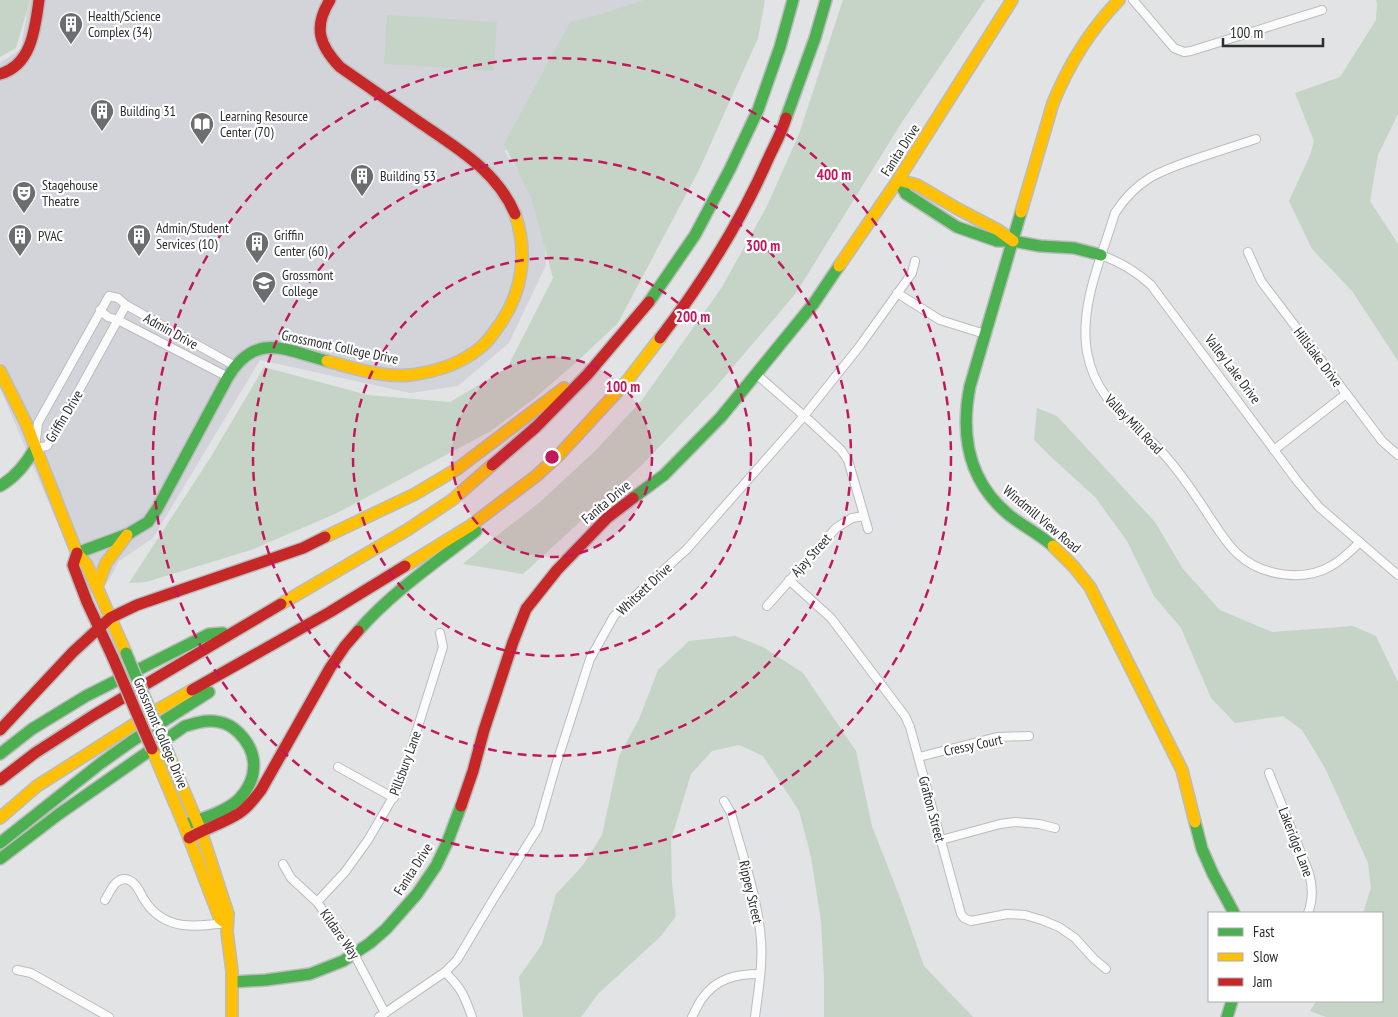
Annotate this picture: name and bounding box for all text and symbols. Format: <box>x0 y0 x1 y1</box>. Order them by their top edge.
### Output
place label: Health/Science Complex (34) <box>88 7 161 41</box>
building icon: Health/Science Complex (34) <box>58 11 84 45</box>
scale bar <box>1223 15 1323 47</box>
text: 100 m <box>1230 23 1263 42</box>
building icon: Building 31 <box>89 98 115 132</box>
place label: Building 31 <box>120 102 176 120</box>
place label: Learning Resource Center (70) <box>220 107 308 141</box>
library icon: Learning Resource Center (70) <box>189 111 215 145</box>
street label: Fanita Drive <box>877 120 924 179</box>
building icon: Building 53 <box>349 163 375 197</box>
text: 400 m <box>817 165 851 184</box>
place label: Building 53 <box>380 167 436 185</box>
place label: Stagehouse Theatre <box>42 176 98 210</box>
theatre icon: Stagehouse Theatre <box>11 180 37 214</box>
place label: Admin/Student Services (10) <box>156 219 229 253</box>
building icon: PVAC <box>7 223 33 257</box>
building icon: Admin/Student Services (10) <box>126 223 152 257</box>
place label: Griffin Center (60) <box>274 226 328 260</box>
place label: PVAC <box>38 227 64 245</box>
building icon: Griffin Center (60) <box>244 230 270 264</box>
text: 300 m <box>746 236 780 255</box>
place label: Grossmont College <box>282 266 334 300</box>
school or university icon: Grossmont College <box>251 270 277 304</box>
text: 200 m <box>676 307 710 326</box>
street label: Admin Drive <box>141 309 202 353</box>
street label: Hillslake Drive <box>1290 324 1346 391</box>
street label: Grossmont College Drive <box>280 326 400 368</box>
street label: Valley Lake Drive <box>1201 330 1265 407</box>
text: 100 m <box>606 377 640 396</box>
street label: Griffin Drive <box>41 386 87 446</box>
street label: Valley Mill Road <box>1100 389 1167 458</box>
centre of rings <box>543 448 561 466</box>
street label: Fanita Drive <box>578 476 634 528</box>
street label: Windmill View Road <box>999 481 1085 557</box>
street label: Ajay Street <box>787 530 835 580</box>
street label: Whitsett Drive <box>613 559 676 619</box>
street label: Grossmont College Drive <box>129 675 193 791</box>
street label: Pillsbury Lane <box>385 728 425 798</box>
street label: Cressy Court <box>942 730 1004 760</box>
street label: Grafton Street <box>915 774 949 844</box>
street label: Lakeridge Lane <box>1274 805 1318 880</box>
street label: Fanita Drive <box>390 839 437 898</box>
street label: Rippey Street <box>735 859 767 925</box>
street label: Kildare Way <box>316 905 364 963</box>
legend <box>1208 912 1383 1002</box>
text: Fast <box>1253 922 1274 941</box>
text: Slow <box>1253 947 1278 966</box>
text: Jam <box>1252 972 1272 991</box>

